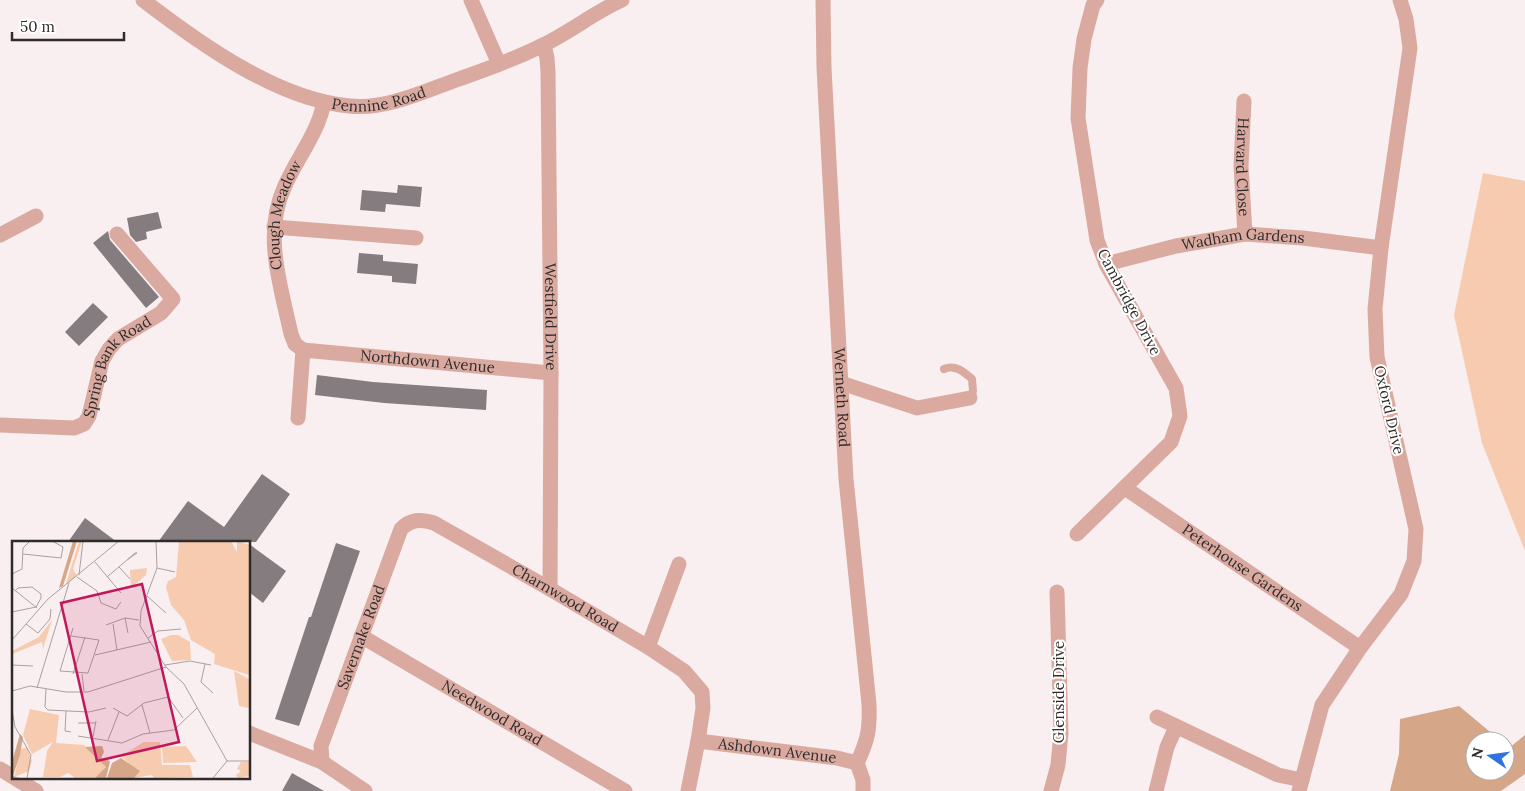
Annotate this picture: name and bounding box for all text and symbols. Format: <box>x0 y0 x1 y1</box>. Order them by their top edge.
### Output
scale bar <box>12 10 125 42</box>
text: 50 m <box>20 17 55 36</box>
street label: Pennine Road <box>330 82 428 116</box>
street label: Harvard Close <box>1232 117 1254 217</box>
street label: Clough Meadow <box>264 157 305 271</box>
street label: Wadham Gardens <box>1180 224 1305 254</box>
street label: Cambridge Drive <box>1093 245 1165 358</box>
street label: Westfield Drive <box>541 263 561 370</box>
street label: Spring Bank Road <box>79 311 154 420</box>
street label: Northdown Avenue <box>359 345 496 377</box>
street label: Werneth Road <box>830 347 854 448</box>
street label: Oxford Drive <box>1370 364 1409 456</box>
street label: Peterhouse Gardens <box>1179 520 1307 615</box>
inset map <box>12 541 250 778</box>
street label: Charnwood Road <box>509 559 622 636</box>
street label: Savernake Road <box>333 582 389 692</box>
street label: Glenside Drive <box>1049 641 1068 743</box>
street label: Needwood Road <box>439 676 546 749</box>
north arrow <box>1465 731 1515 781</box>
street label: Ashdown Avenue <box>716 733 838 767</box>
text: N <box>1467 746 1487 760</box>

